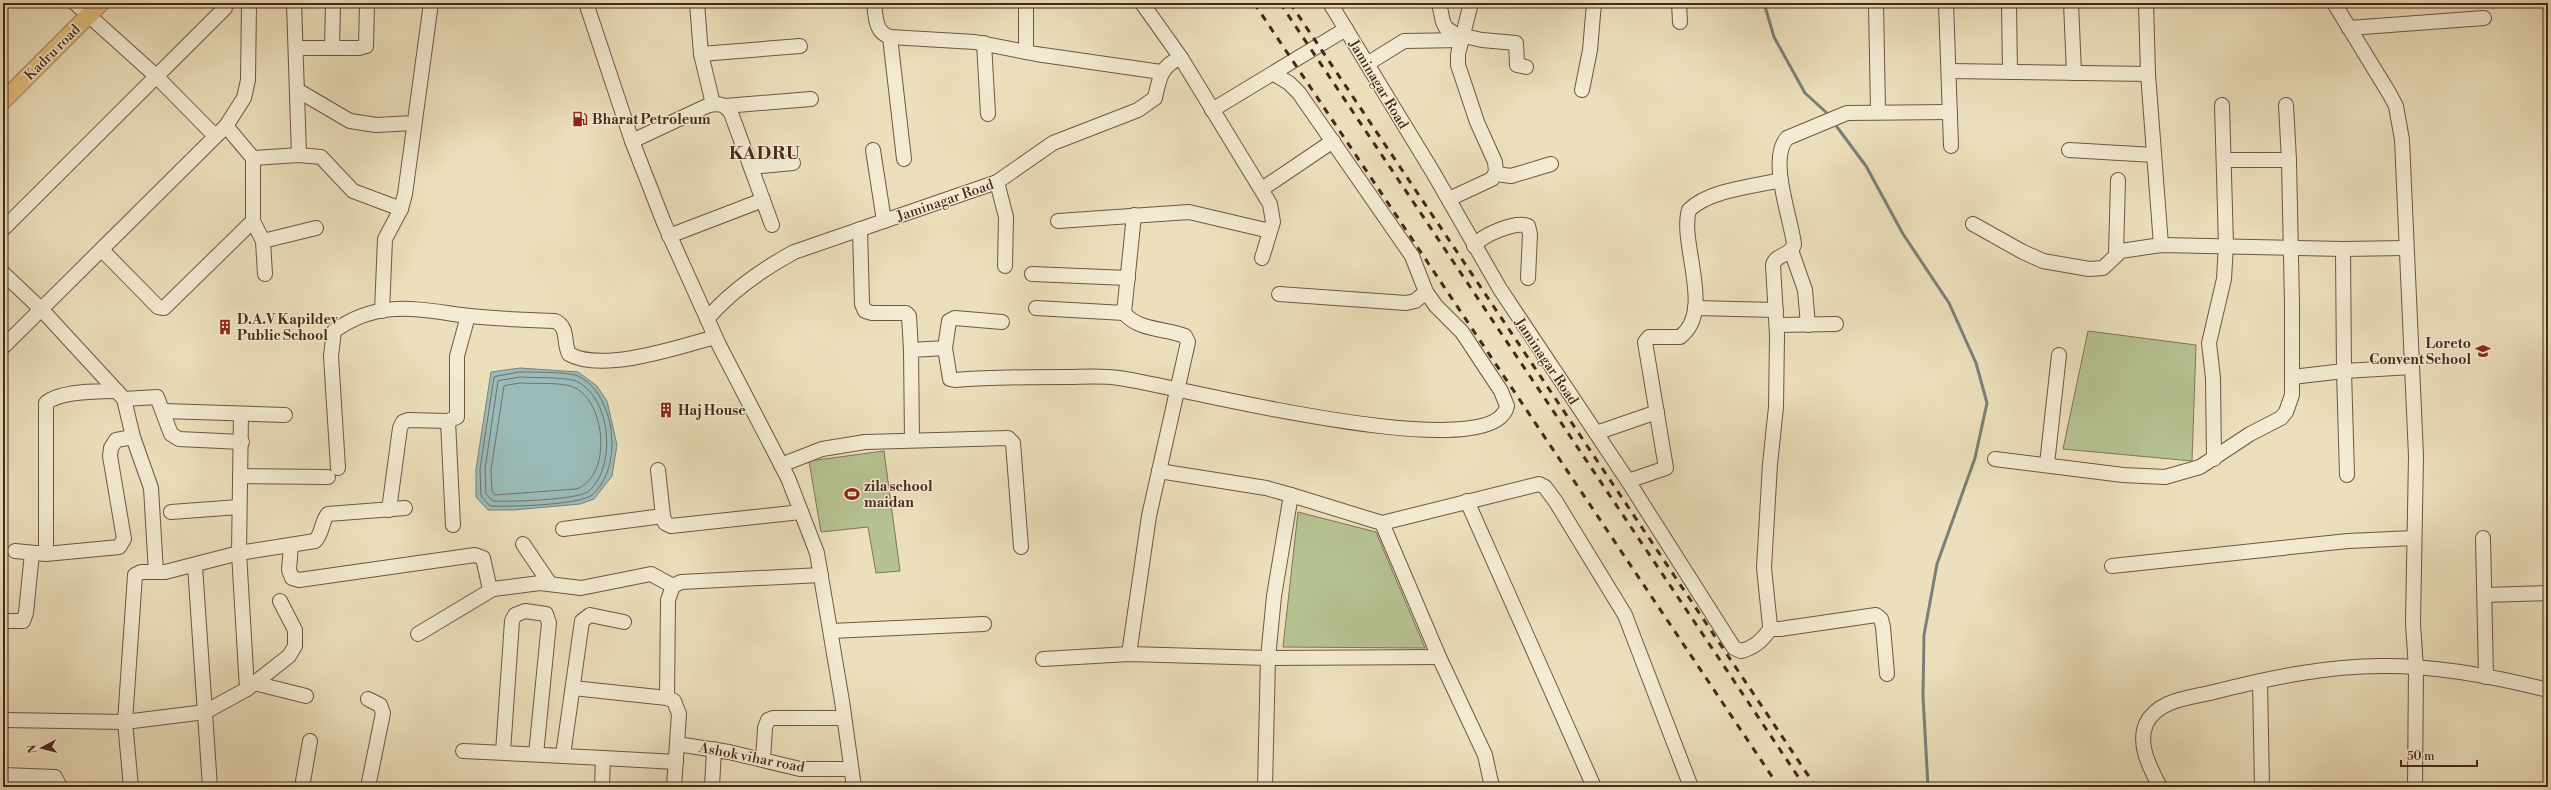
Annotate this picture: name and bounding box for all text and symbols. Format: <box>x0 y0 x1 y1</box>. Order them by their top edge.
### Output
street label: Kadru road <box>21 21 85 84</box>
street label: Jaminagar Road <box>1344 36 1412 133</box>
fuel station icon: Bharat Petroleum <box>571 110 589 128</box>
place label: Bharat Petroleum <box>592 111 711 129</box>
district label: KADRU <box>729 142 801 165</box>
street label: Jaminagar Road <box>894 176 996 226</box>
place label: D.A.V Kapildev Public School <box>237 311 339 345</box>
street label: Jaminagar Road <box>1510 314 1582 409</box>
building icon: D.A.V Kapildev Public School <box>216 318 234 336</box>
place label: Loreto Convent School <box>2369 335 2471 369</box>
school or university icon: Loreto Convent School <box>2474 342 2492 360</box>
building icon: Haj House <box>657 401 675 419</box>
place label: Haj House <box>678 402 746 420</box>
place label: zila school maidan <box>864 478 933 512</box>
sports icon: zila school maidan <box>843 485 861 503</box>
north arrow <box>22 728 62 768</box>
street label: Ashok vihar road <box>697 739 806 777</box>
scale bar <box>2401 742 2477 768</box>
text: N <box>26 744 41 754</box>
text: 50 m <box>2407 749 2435 764</box>

